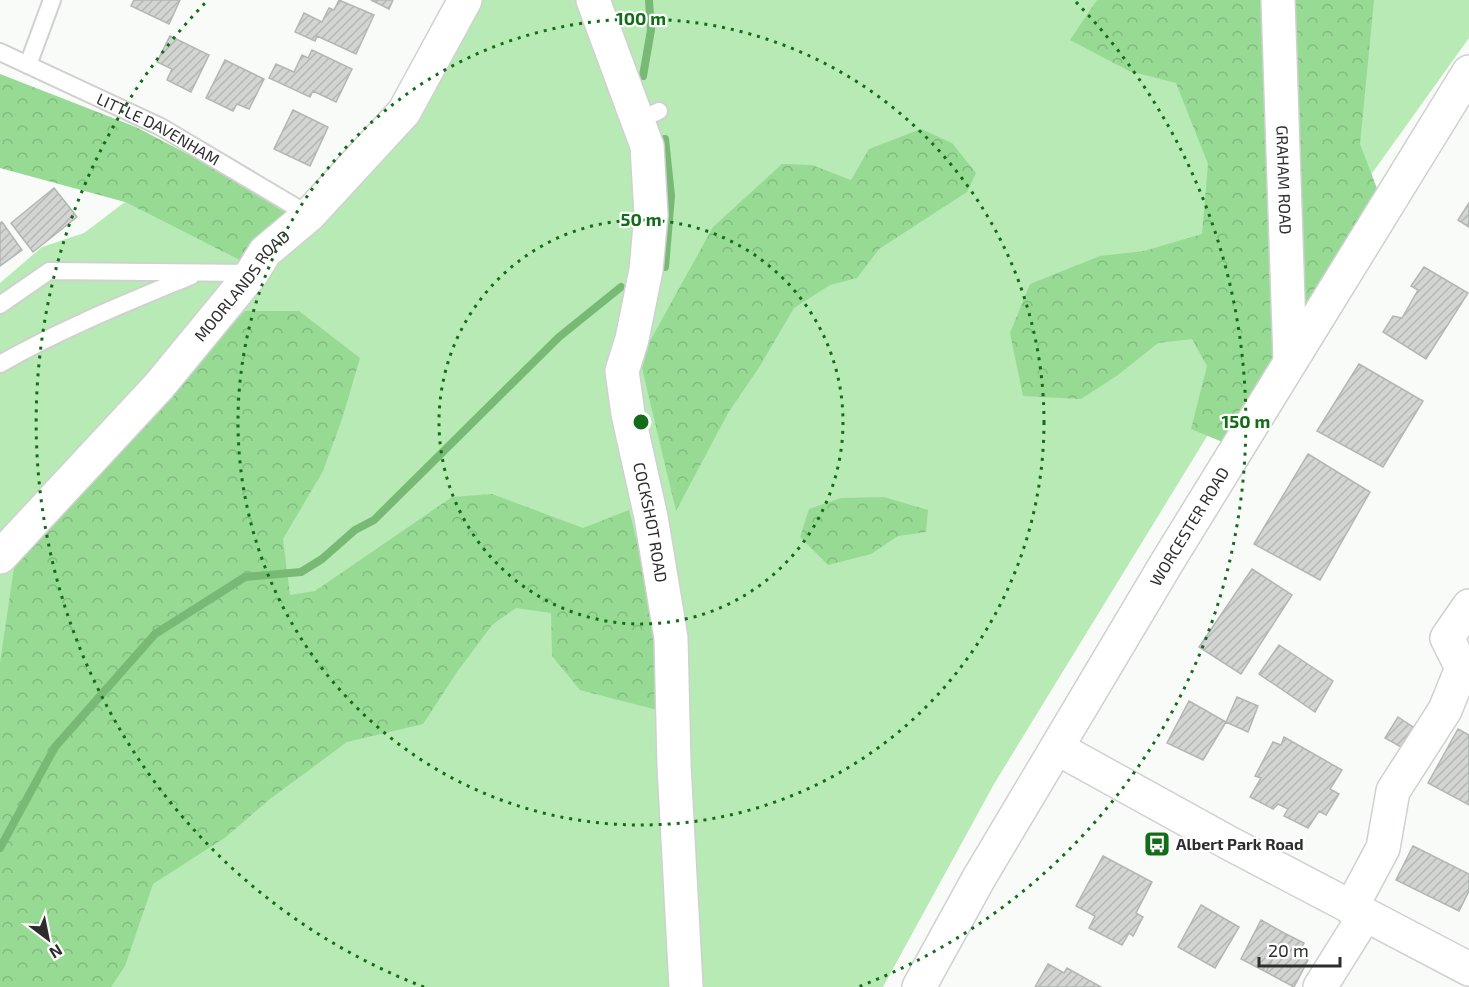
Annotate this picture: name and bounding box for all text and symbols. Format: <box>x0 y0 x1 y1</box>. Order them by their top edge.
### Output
text: 100 m <box>616 7 666 29</box>
street label: LITTLE DAVENHAM <box>94 88 223 169</box>
street label: GRAHAM ROAD <box>1273 125 1296 235</box>
text: 50 m <box>620 208 662 230</box>
street label: MOORLANDS ROAD <box>190 226 293 345</box>
text: 150 m <box>1222 410 1270 432</box>
centre of rings <box>631 412 651 432</box>
street label: COCKSHOT ROAD <box>630 460 672 584</box>
street label: WORCESTER ROAD <box>1145 463 1232 589</box>
bus stop icon: Albert Park Road <box>1142 829 1172 859</box>
place label: Albert Park Road <box>1176 834 1304 853</box>
north arrow <box>18 909 78 969</box>
scale bar <box>1259 930 1340 968</box>
text: 20 m <box>1268 939 1309 961</box>
text: N <box>46 941 66 963</box>

